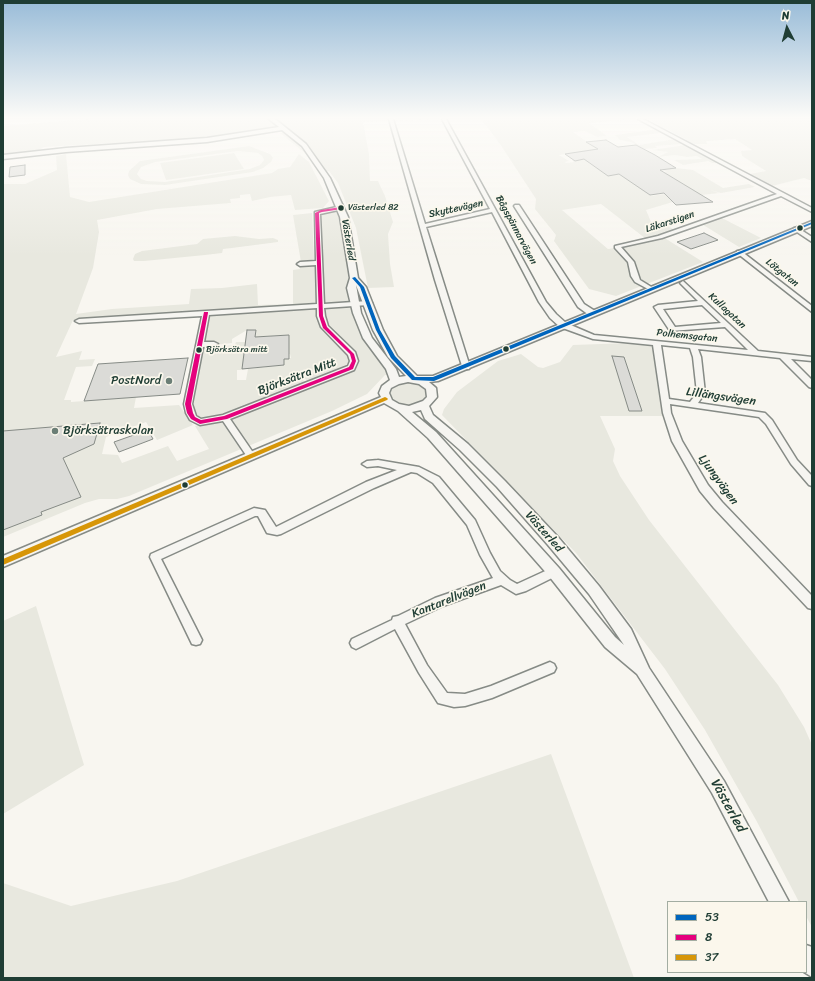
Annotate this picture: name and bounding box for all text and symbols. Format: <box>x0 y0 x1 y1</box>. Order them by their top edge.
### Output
text: N <box>781 6 790 25</box>
north arrow <box>767 8 807 48</box>
street label: Bågspännarvägen <box>493 193 539 267</box>
street label: Skyttevägen <box>428 197 484 221</box>
marker: Västerled 82 <box>336 203 346 213</box>
place label: Västerled 82 <box>348 203 399 213</box>
street label: Läkarstigen <box>644 208 696 236</box>
street label: Västerled <box>338 218 358 262</box>
unlabelled marker <box>795 223 805 233</box>
street label: Lötgatan <box>763 256 801 290</box>
street label: Kullagatan <box>706 291 748 331</box>
street label: Polhemsgatan <box>656 327 718 345</box>
unlabelled marker <box>501 344 511 354</box>
marker: Björksätra mitt <box>194 345 204 355</box>
place label: Björksätra mitt <box>206 345 268 355</box>
street label: Björksätra Mitt <box>256 355 338 399</box>
place label: PostNord <box>111 374 161 388</box>
marker: PostNord <box>164 376 174 386</box>
street label: Lillängsvägen <box>685 385 757 409</box>
place label: Björksätraskolan <box>63 424 153 438</box>
marker: Björksätraskolan <box>50 426 60 436</box>
street label: Ljungvägen <box>695 452 741 508</box>
unlabelled marker <box>180 480 190 490</box>
street label: Västerled <box>522 509 566 555</box>
street label: Kantarellvägen <box>410 579 488 621</box>
street label: Västerled <box>706 776 750 836</box>
legend <box>667 901 807 973</box>
text: 53 <box>705 906 719 928</box>
text: 8 <box>705 926 712 948</box>
text: 37 <box>705 946 718 968</box>

